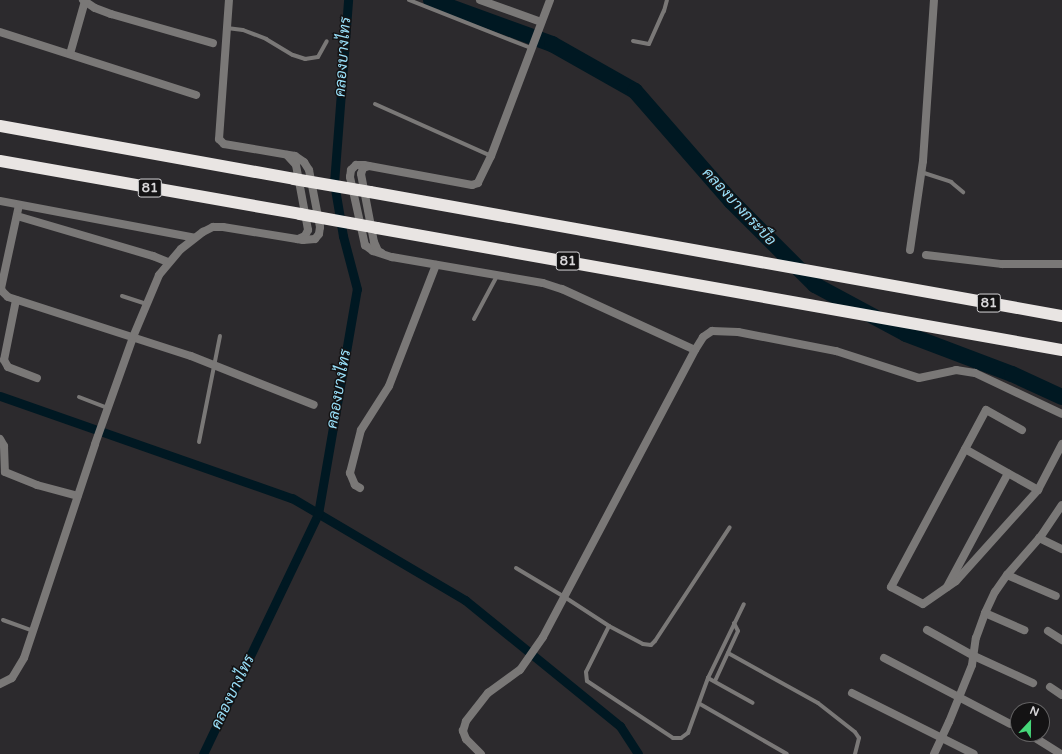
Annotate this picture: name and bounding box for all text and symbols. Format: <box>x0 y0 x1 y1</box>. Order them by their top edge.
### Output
water label: คลองบางไทร <box>331 16 355 98</box>
water label: คลองบางกระบือ <box>698 164 780 250</box>
road number: 81 <box>137 177 163 199</box>
road number: 81 <box>555 250 581 272</box>
road number: 81 <box>976 292 1002 314</box>
water label: คลองบางไทร <box>323 348 355 430</box>
water label: คลองบางไทร <box>207 652 259 732</box>
north arrow <box>1010 702 1050 742</box>
text: N <box>1028 704 1041 719</box>

